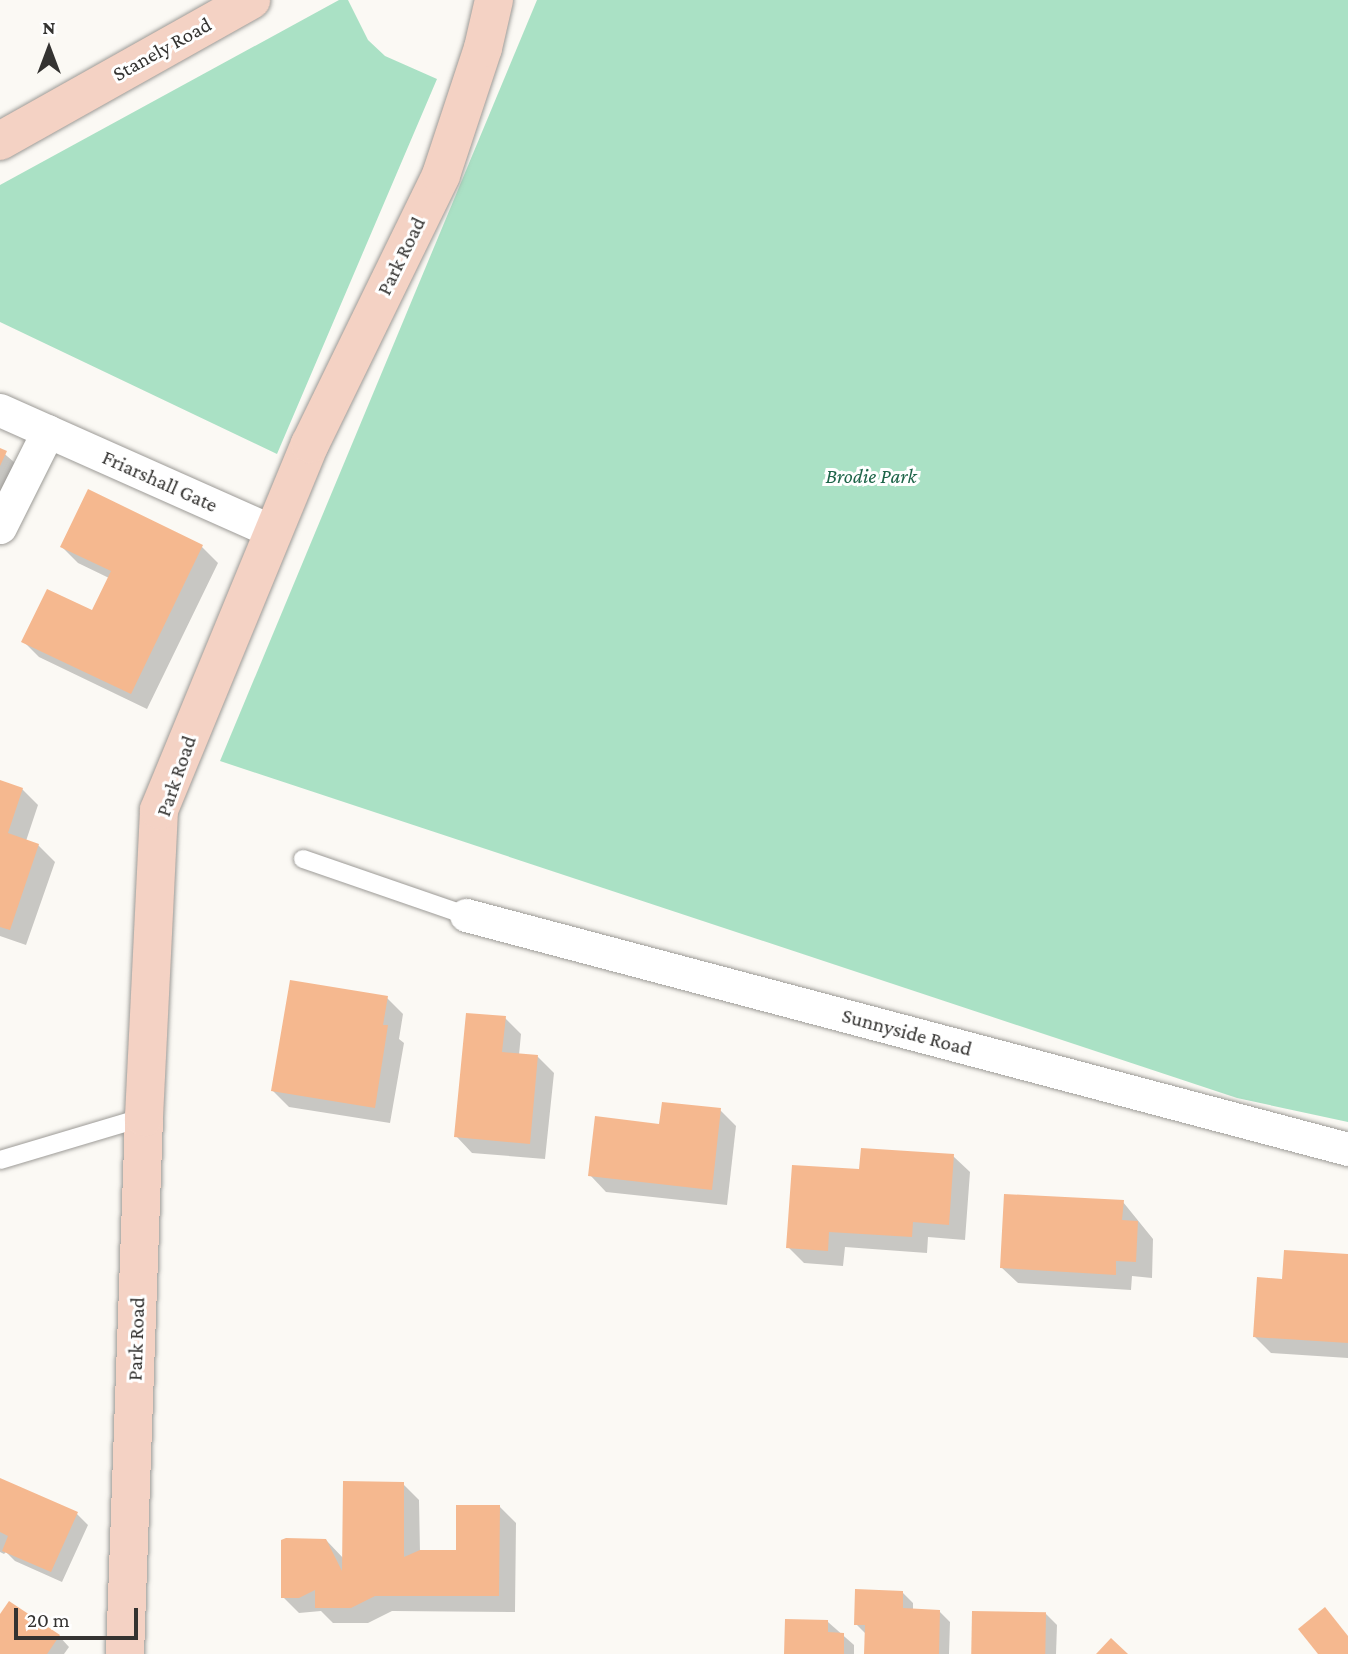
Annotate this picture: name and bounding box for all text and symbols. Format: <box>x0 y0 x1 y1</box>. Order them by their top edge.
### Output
street label: Stanely Road <box>108 12 216 86</box>
north arrow <box>14 14 84 84</box>
text: N <box>43 17 55 38</box>
street label: Park Road <box>371 213 431 299</box>
street label: Friarshall Gate <box>98 444 222 518</box>
park label: Brodie Park <box>825 463 917 489</box>
street label: Park Road <box>150 732 202 820</box>
street label: Sunnyside Road <box>839 1003 975 1061</box>
street label: Park Road <box>122 1297 150 1381</box>
scale bar <box>18 1594 142 1638</box>
text: 20 m <box>27 1608 70 1632</box>

